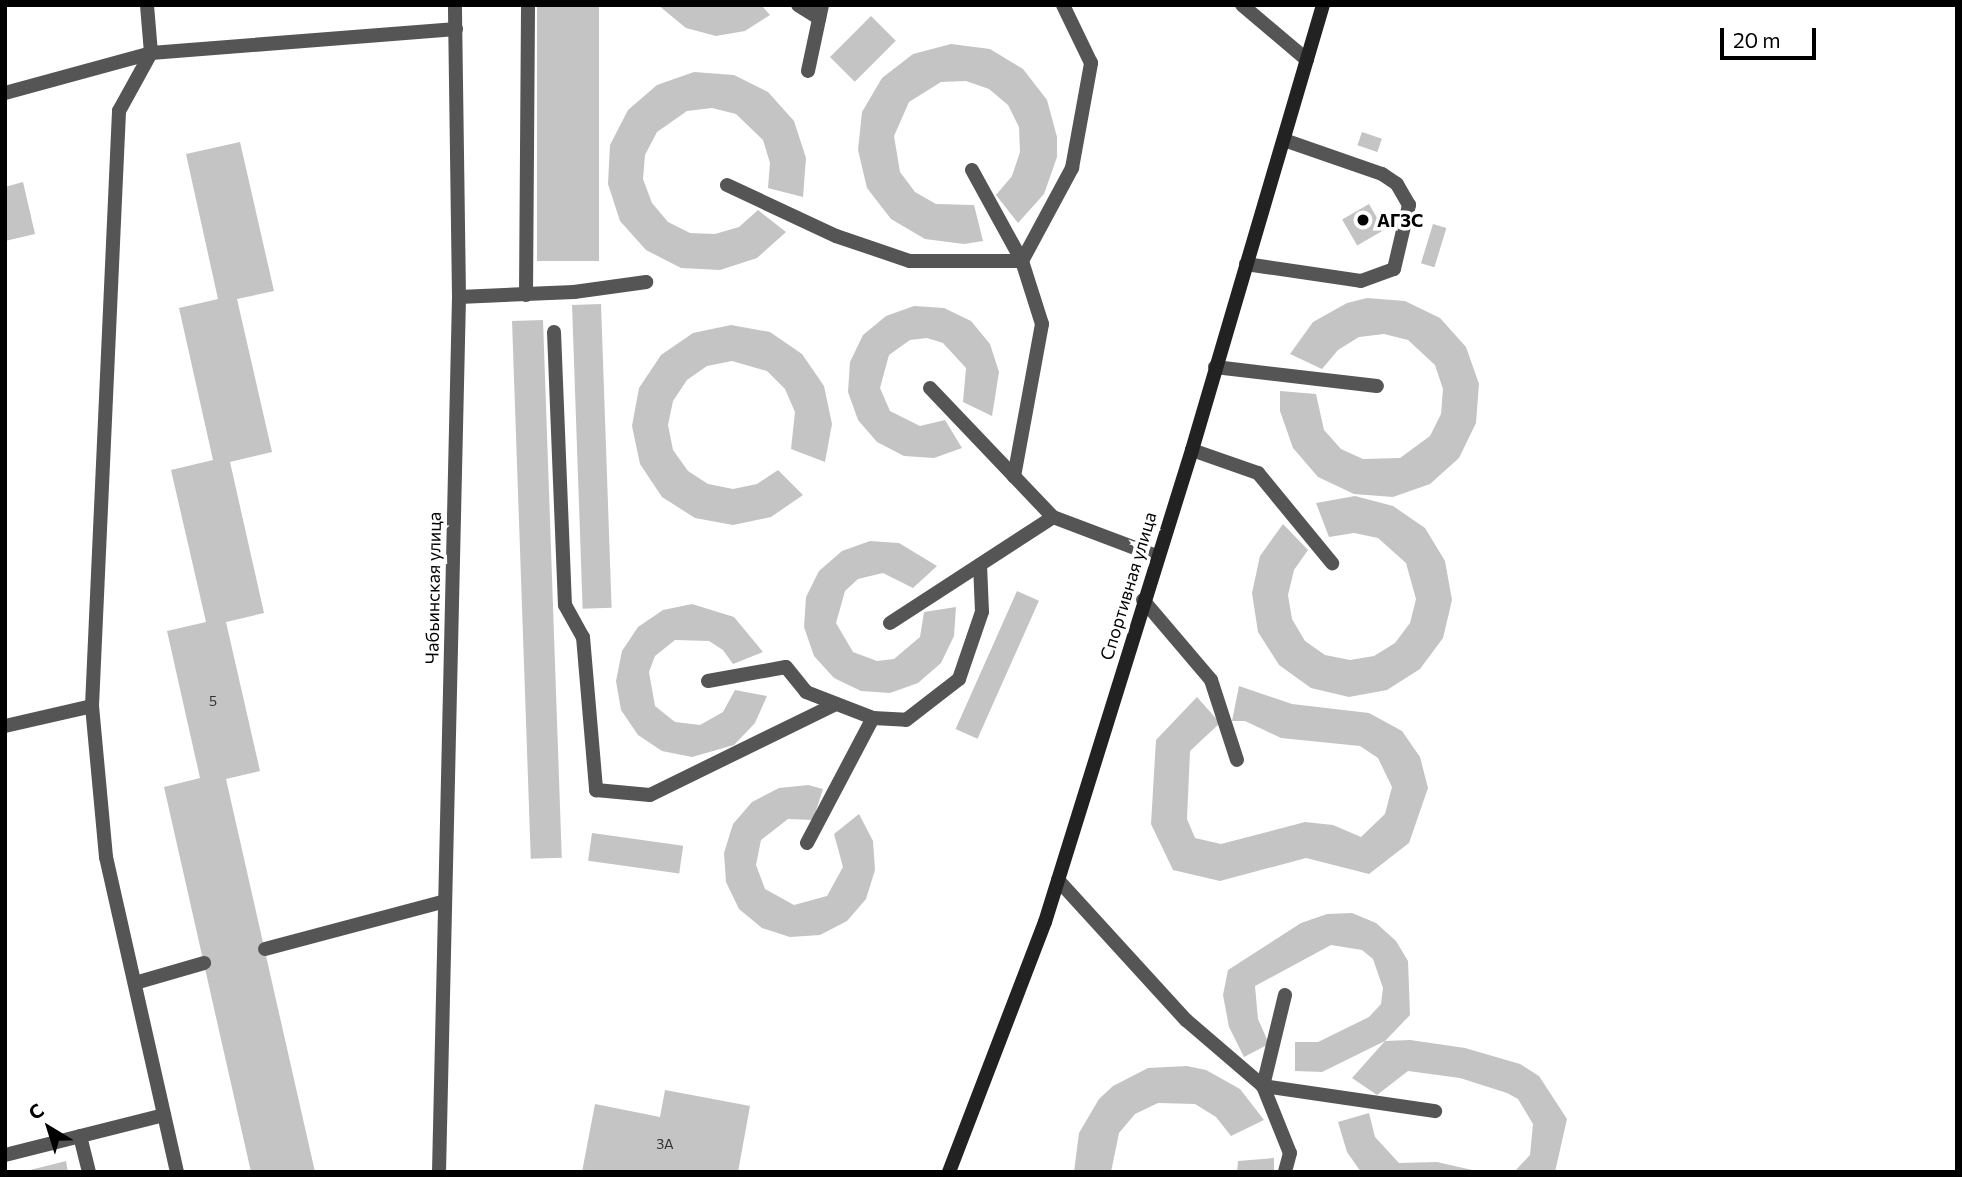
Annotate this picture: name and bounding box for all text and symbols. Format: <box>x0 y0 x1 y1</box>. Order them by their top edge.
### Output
scale bar <box>1724 14 1820 58</box>
text: 20 m <box>1733 27 1781 52</box>
place label: АГЗС <box>1377 209 1423 231</box>
marker: АГЗС <box>1355 212 1371 228</box>
street label: Спортивная улица <box>1095 509 1161 663</box>
street label: Чабьинская улица <box>421 512 445 664</box>
house number: 5 <box>209 693 217 709</box>
north arrow <box>14 1093 84 1163</box>
text: С <box>24 1098 48 1124</box>
house number: 3А <box>656 1136 674 1152</box>

